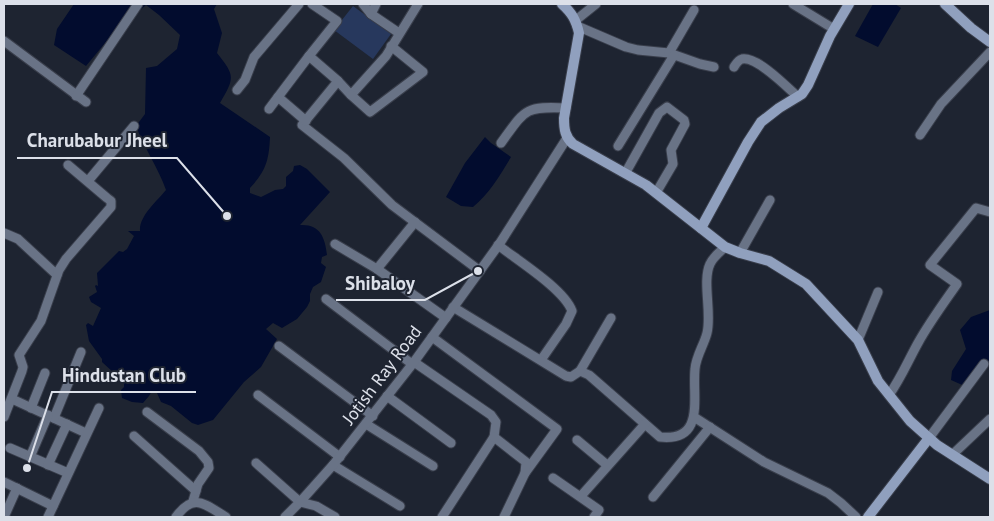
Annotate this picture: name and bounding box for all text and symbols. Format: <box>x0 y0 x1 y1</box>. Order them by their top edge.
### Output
callout: Charubabur Jheel <box>17 124 177 158</box>
text: Charubabur Jheel <box>27 128 168 152</box>
callout: Shibaloy <box>336 266 425 300</box>
text: Shibaloy <box>345 271 416 295</box>
street label: Jotish Ray Road <box>336 321 426 430</box>
callout: Hindustan Club <box>52 358 196 392</box>
text: Hindustan Club <box>62 363 186 387</box>

